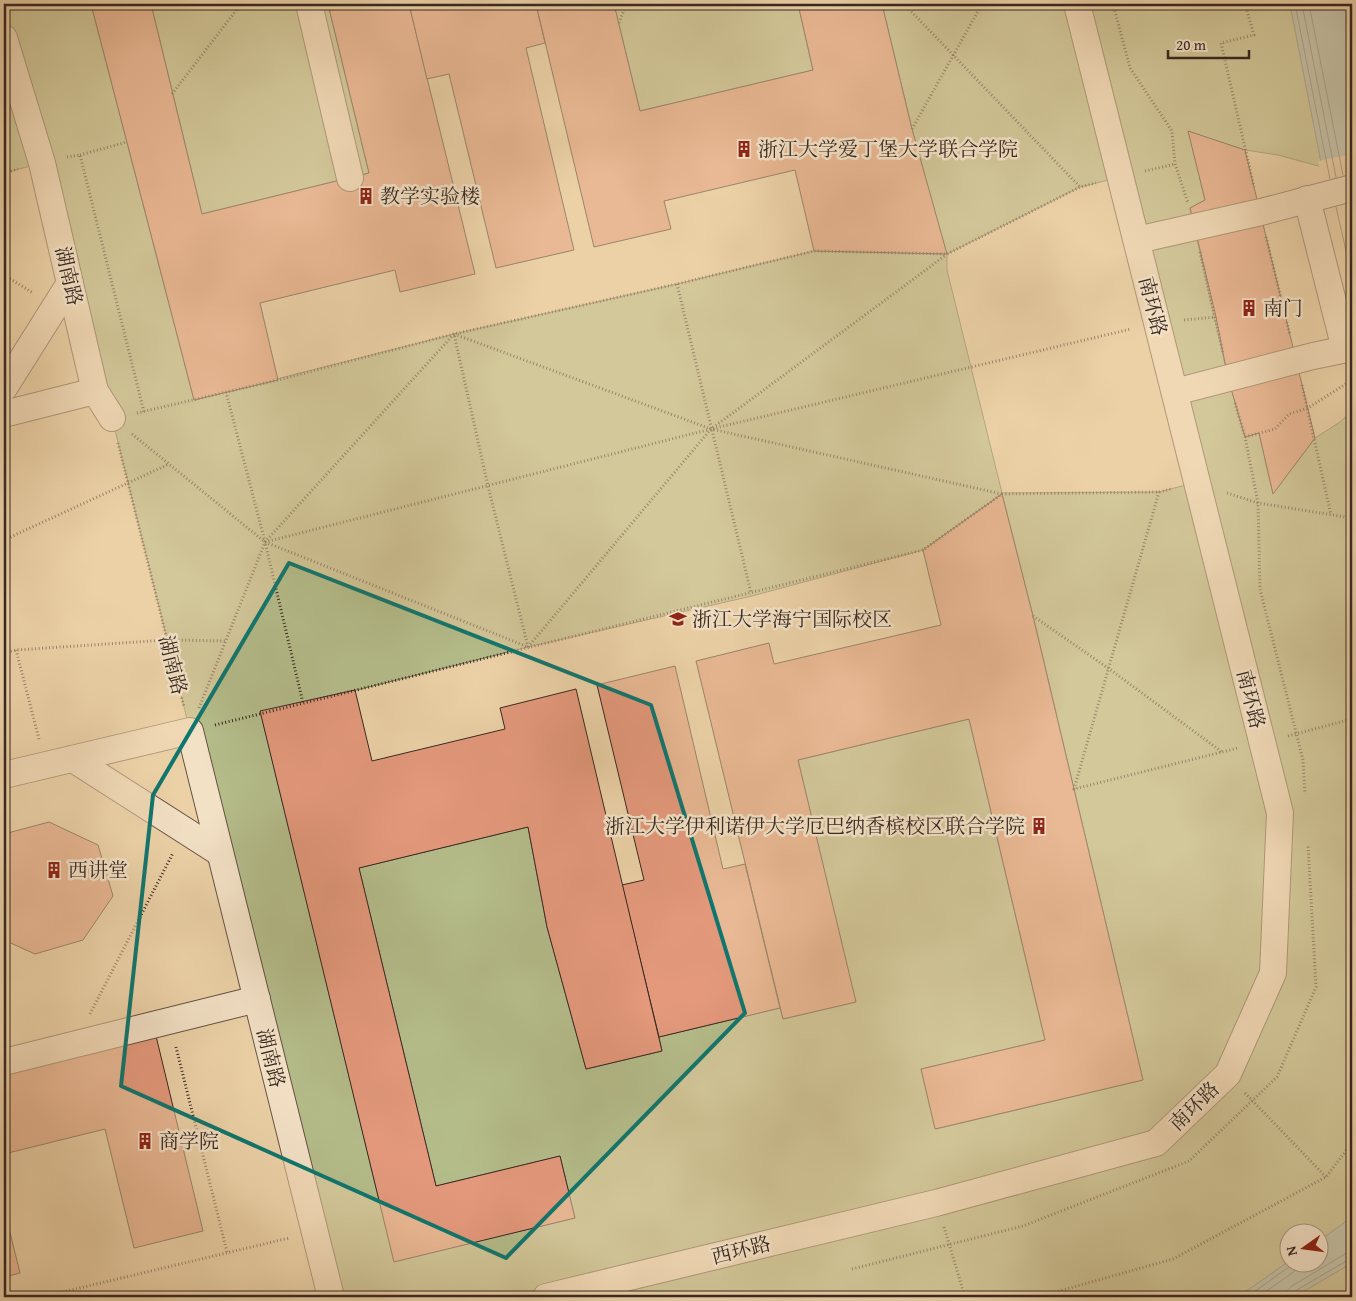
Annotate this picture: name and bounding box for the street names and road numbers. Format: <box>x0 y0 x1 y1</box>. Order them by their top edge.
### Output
street label: 湖南路 <box>49 243 90 308</box>
street label: 南环路 <box>1132 273 1175 338</box>
street label: 湖南路 <box>152 632 195 697</box>
street label: 南环路 <box>1230 666 1273 731</box>
street label: 湖南路 <box>250 1025 293 1090</box>
street label: 南环路 <box>1162 1074 1225 1137</box>
street label: 西环路 <box>708 1228 773 1271</box>

